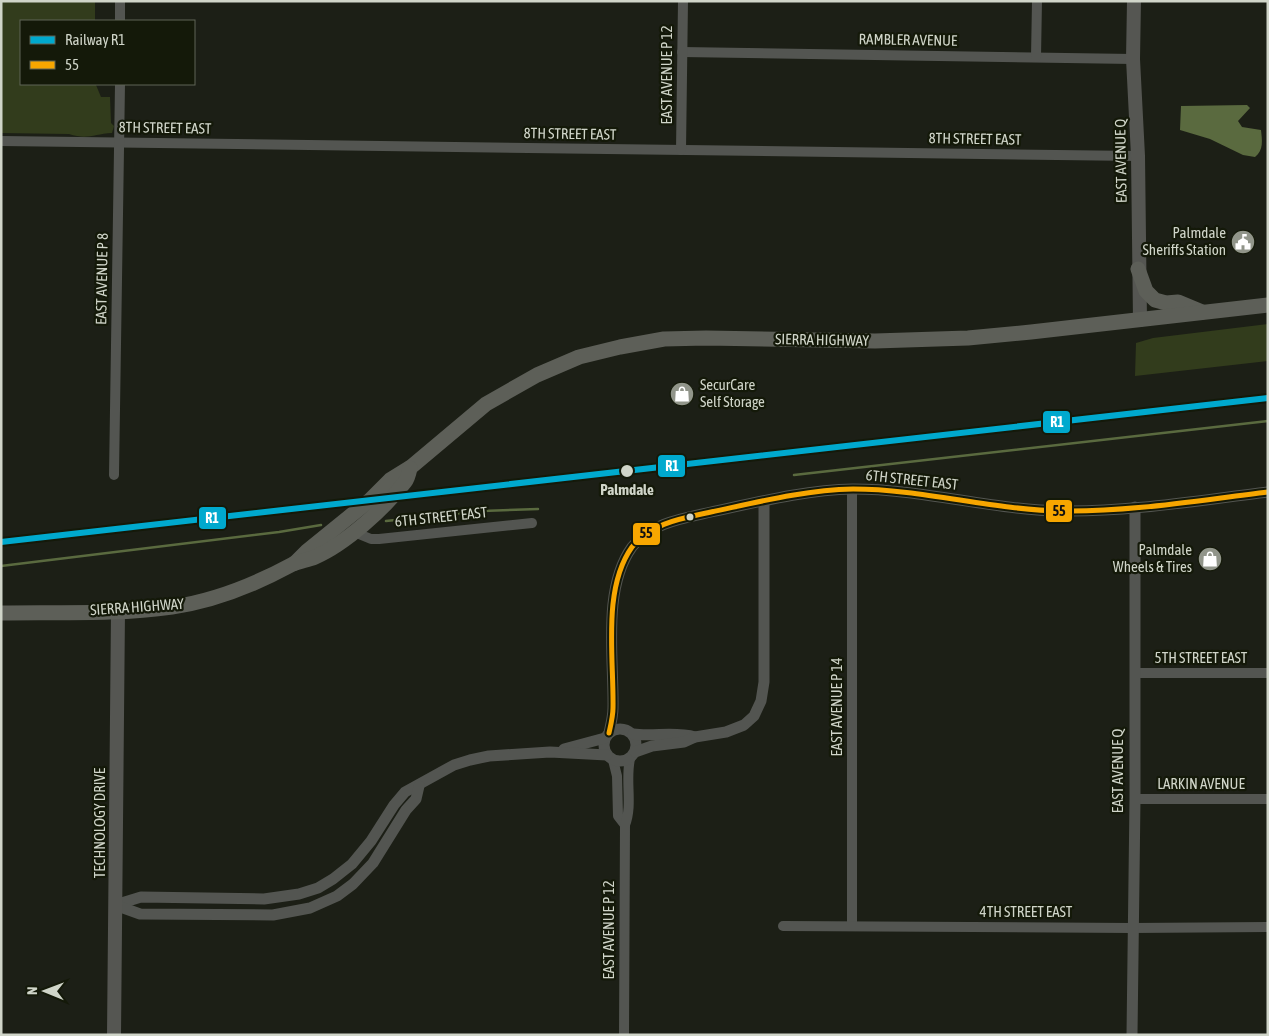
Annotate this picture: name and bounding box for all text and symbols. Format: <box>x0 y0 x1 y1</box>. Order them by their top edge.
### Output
legend <box>20 20 195 85</box>
street label: EAST AVENUE P 12 <box>658 25 675 125</box>
street label: RAMBLER AVENUE <box>859 30 958 49</box>
text: Railway R1 <box>65 31 125 48</box>
text: 55 <box>65 56 79 73</box>
street label: 8TH STREET EAST <box>118 118 212 137</box>
street label: EAST AVENUE Q <box>1111 118 1130 203</box>
street label: 8TH STREET EAST <box>523 124 617 143</box>
street label: 8TH STREET EAST <box>928 129 1022 148</box>
place label: Palmdale Sheriffs Station <box>1143 224 1226 258</box>
public building icon: Palmdale Sheriffs Station <box>1230 229 1256 255</box>
street label: EAST AVENUE P 8 <box>92 233 111 325</box>
street label: SIERRA HIGHWAY <box>775 330 869 349</box>
place label: SecurCare Self Storage <box>700 376 765 410</box>
shop icon: SecurCare Self Storage <box>669 381 695 407</box>
line badge: R1 <box>1042 410 1071 434</box>
text: R1 <box>1050 414 1064 430</box>
line badge: R1 <box>657 454 686 478</box>
text: R1 <box>665 458 679 474</box>
marker: Palmdale <box>619 463 635 479</box>
street label: 6TH STREET EAST <box>865 466 960 493</box>
place label: Palmdale <box>600 481 654 498</box>
line badge: 55 <box>1045 499 1073 523</box>
street label: 6TH STREET EAST <box>394 503 488 530</box>
text: 55 <box>1052 503 1066 519</box>
line badge: R1 <box>198 506 227 530</box>
text: R1 <box>205 510 219 526</box>
unlabelled marker <box>685 512 695 522</box>
line badge: 55 <box>632 522 661 546</box>
text: 55 <box>639 525 653 541</box>
place label: Palmdale Wheels & Tires <box>1113 541 1192 575</box>
shop icon: Palmdale Wheels & Tires <box>1197 546 1223 572</box>
street label: SIERRA HIGHWAY <box>89 595 185 618</box>
street label: 5TH STREET EAST <box>1155 649 1248 666</box>
street label: EAST AVENUE P 14 <box>828 657 845 757</box>
street label: EAST AVENUE Q <box>1109 729 1126 813</box>
street label: TECHNOLOGY DRIVE <box>91 767 108 878</box>
street label: LARKIN AVENUE <box>1157 775 1245 792</box>
street label: EAST AVENUE P 12 <box>600 880 617 980</box>
street label: 4TH STREET EAST <box>980 903 1073 920</box>
north arrow <box>20 966 70 1016</box>
text: N <box>24 987 40 995</box>

